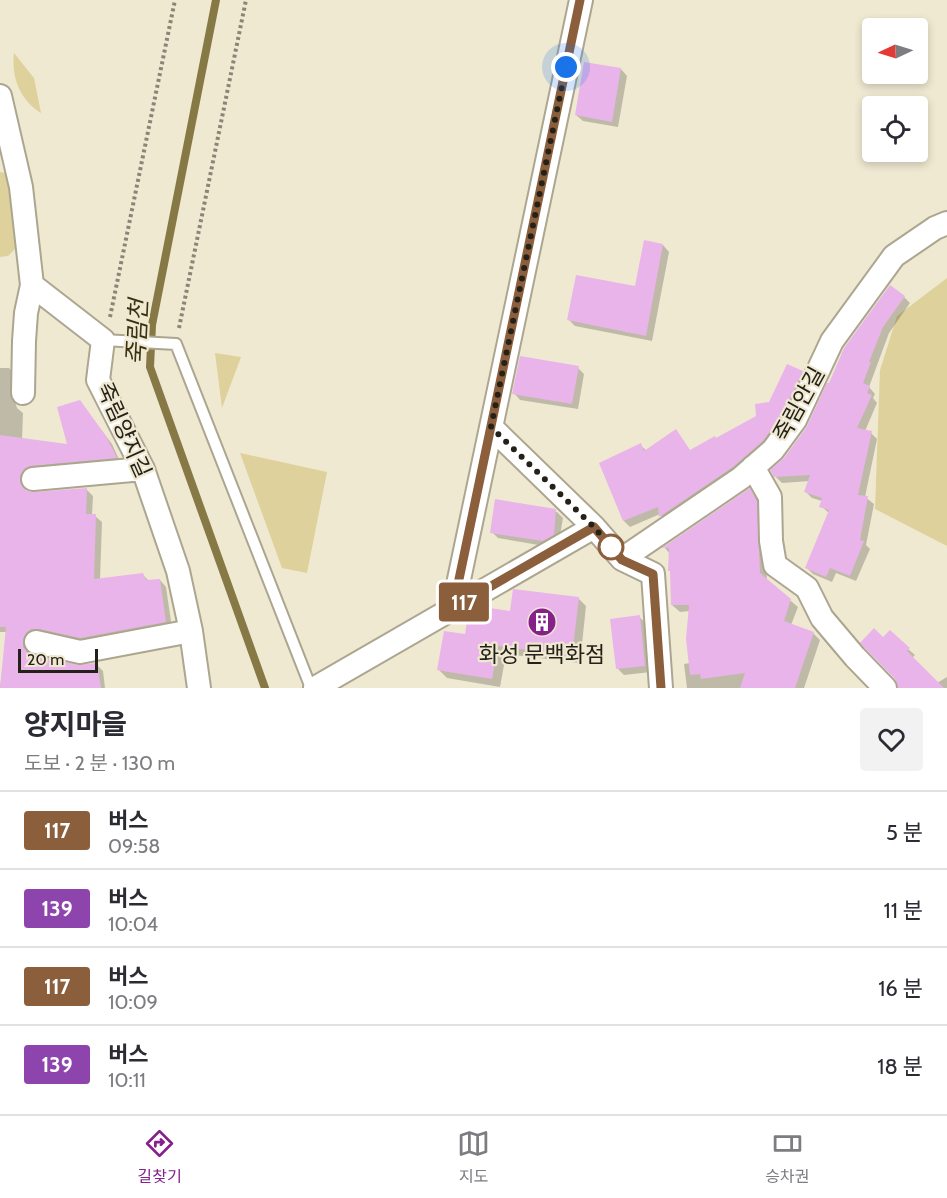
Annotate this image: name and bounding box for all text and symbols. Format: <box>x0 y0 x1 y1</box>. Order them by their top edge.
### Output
north arrow <box>862 18 928 84</box>
map controls <box>862 18 928 162</box>
your location <box>551 52 581 82</box>
button: locate <box>862 96 928 162</box>
water label: 죽림천 <box>121 295 153 366</box>
street label: 죽림안길 <box>768 362 830 446</box>
street label: 죽림양지길 <box>91 378 157 482</box>
unlabelled marker <box>598 534 624 560</box>
line badge: 117 <box>430 582 498 622</box>
text: 117 <box>451 590 477 615</box>
building icon: 화성 문백화점 <box>526 606 558 638</box>
place label: 화성 문백화점 <box>479 641 605 668</box>
scale bar <box>18 646 98 674</box>
text: 20 m <box>27 650 64 669</box>
text: 양지마을 <box>24 707 127 741</box>
button: heart <box>860 708 923 771</box>
text: 도보 · 2 분 · 130 m <box>24 751 175 775</box>
text: 버스 <box>108 807 148 834</box>
text: 117 <box>44 818 70 843</box>
text: 5 분 <box>886 819 923 846</box>
text: 09:58 <box>108 834 160 858</box>
text: 버스 <box>108 885 148 912</box>
text: 139 <box>42 896 72 921</box>
text: 11 분 <box>883 897 923 924</box>
text: 10:04 <box>108 912 158 936</box>
text: 버스 <box>108 963 148 990</box>
text: 117 <box>44 974 70 999</box>
text: 16 분 <box>878 975 923 1002</box>
text: 10:09 <box>108 990 158 1014</box>
text: 버스 <box>108 1041 148 1068</box>
text: 139 <box>42 1052 72 1077</box>
text: 18 분 <box>877 1053 923 1080</box>
text: 10:11 <box>108 1068 146 1092</box>
tab: 길찾기 <box>138 1127 182 1187</box>
tab: 지도 <box>457 1127 490 1187</box>
tab: 승차권 <box>765 1127 809 1187</box>

